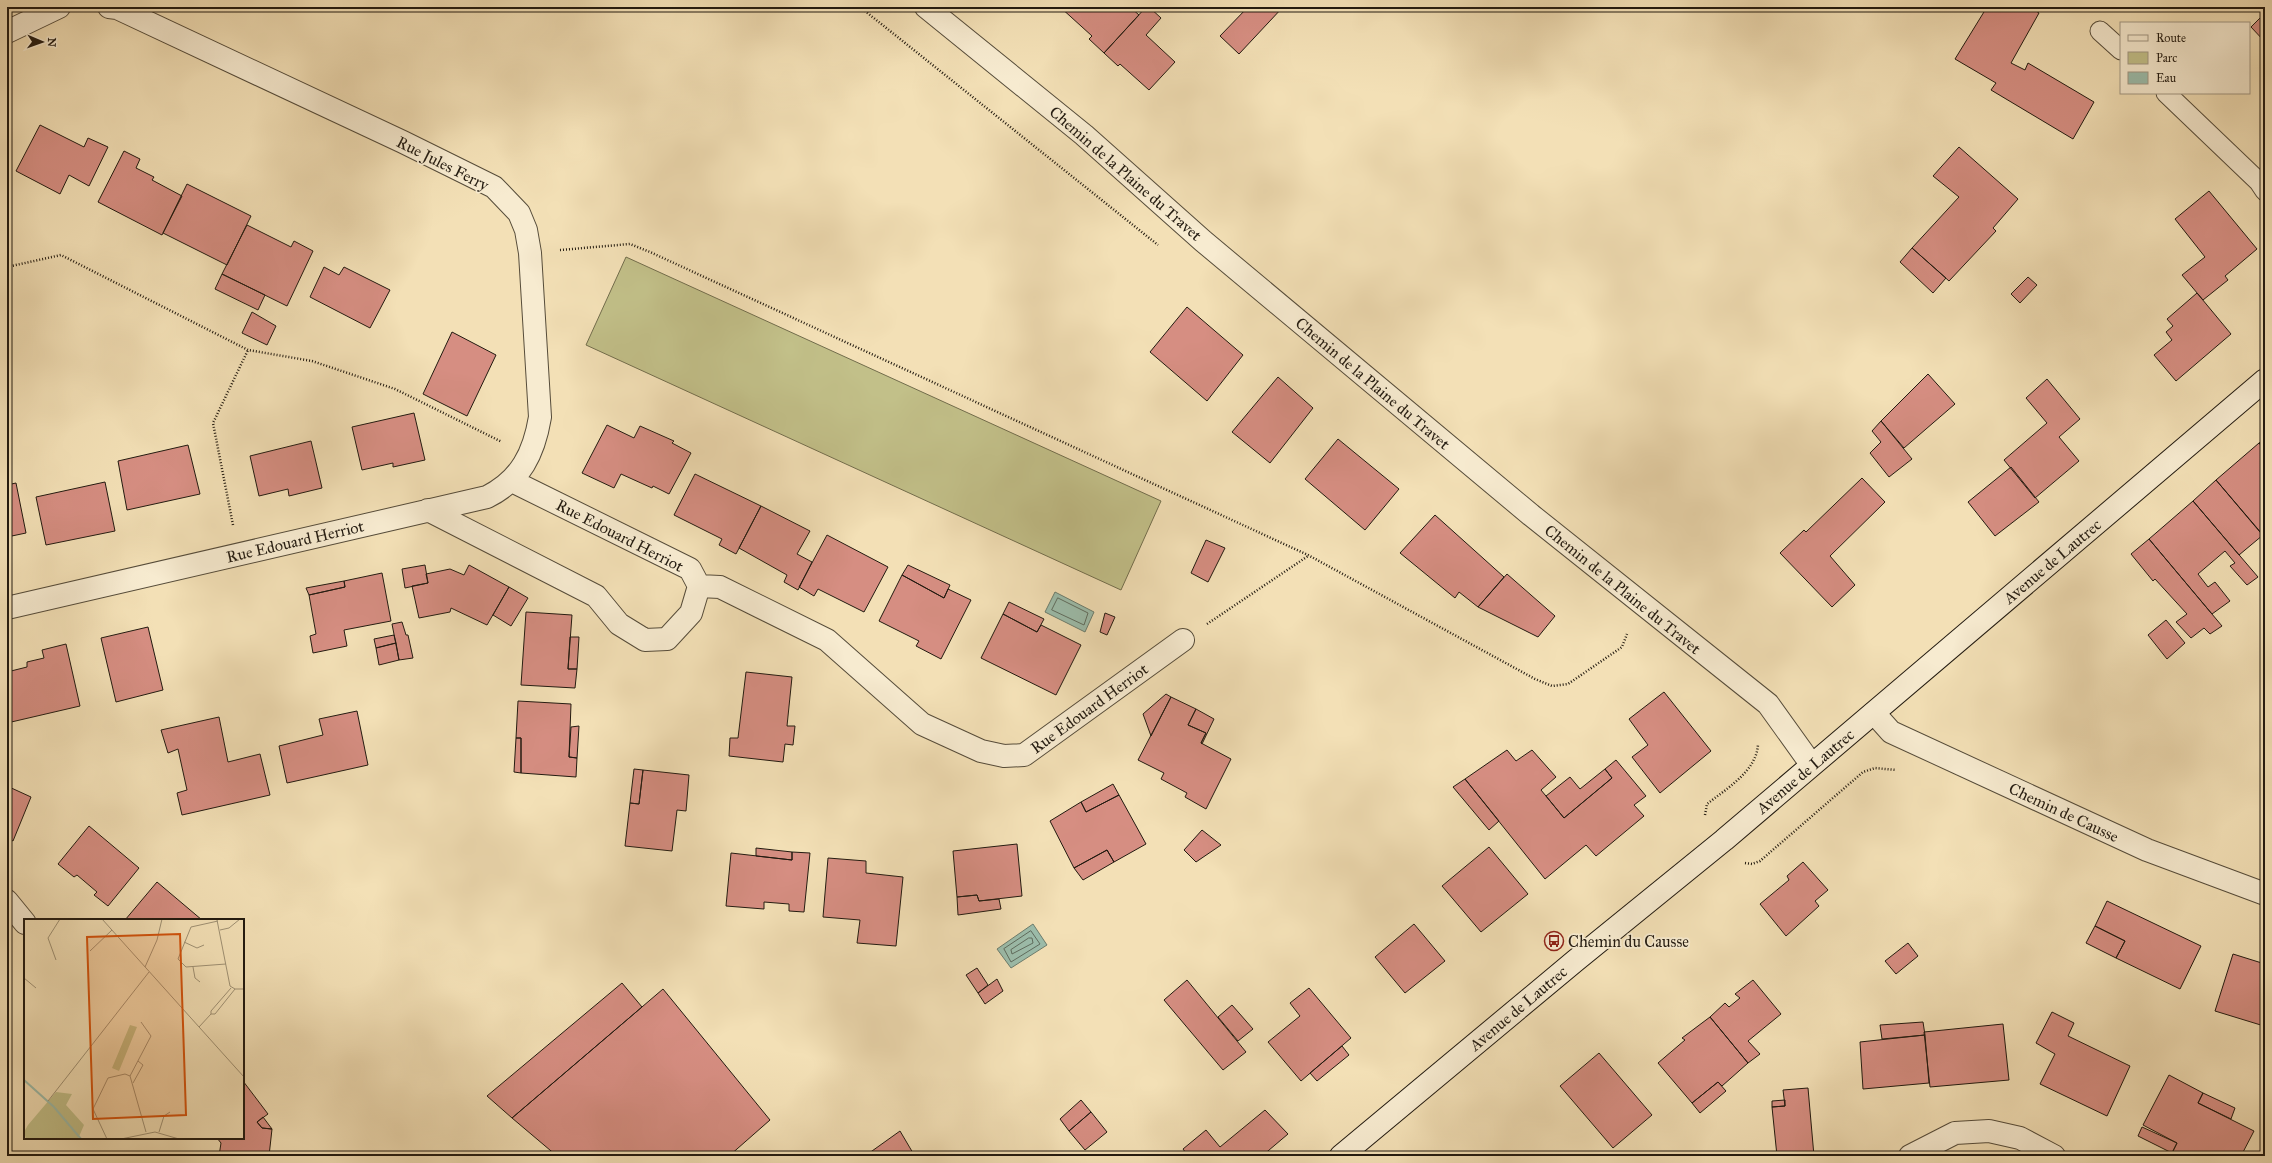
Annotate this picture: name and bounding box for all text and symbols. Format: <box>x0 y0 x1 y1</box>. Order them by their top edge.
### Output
north arrow <box>22 22 62 62</box>
legend <box>2120 22 2250 94</box>
text: Route <box>2156 31 2186 45</box>
text: N <box>45 37 58 48</box>
text: Parc <box>2156 51 2177 65</box>
text: Eau <box>2156 71 2177 85</box>
street label: Chemin de la Plaine du Travet <box>1046 102 1206 245</box>
street label: Rue Jules Ferry <box>393 132 492 196</box>
street label: Chemin de la Plaine du Travet <box>1292 313 1454 454</box>
street label: Rue Edouard Herriot <box>553 495 687 576</box>
street label: Avenue de Lautrec <box>1999 515 2105 608</box>
street label: Rue Edouard Herriot <box>224 516 366 567</box>
street label: Chemin de la Plaine du Travet <box>1541 521 1705 658</box>
street label: Rue Edouard Herriot <box>1027 659 1152 757</box>
street label: Avenue de Lautrec <box>1752 725 1858 818</box>
street label: Chemin de Causse <box>2006 779 2122 846</box>
inset map <box>24 919 244 1139</box>
bus stop icon: Chemin du Causse <box>1543 930 1565 952</box>
place label: Chemin du Causse <box>1568 932 1689 951</box>
street label: Avenue de Lautrec <box>1465 962 1571 1055</box>

